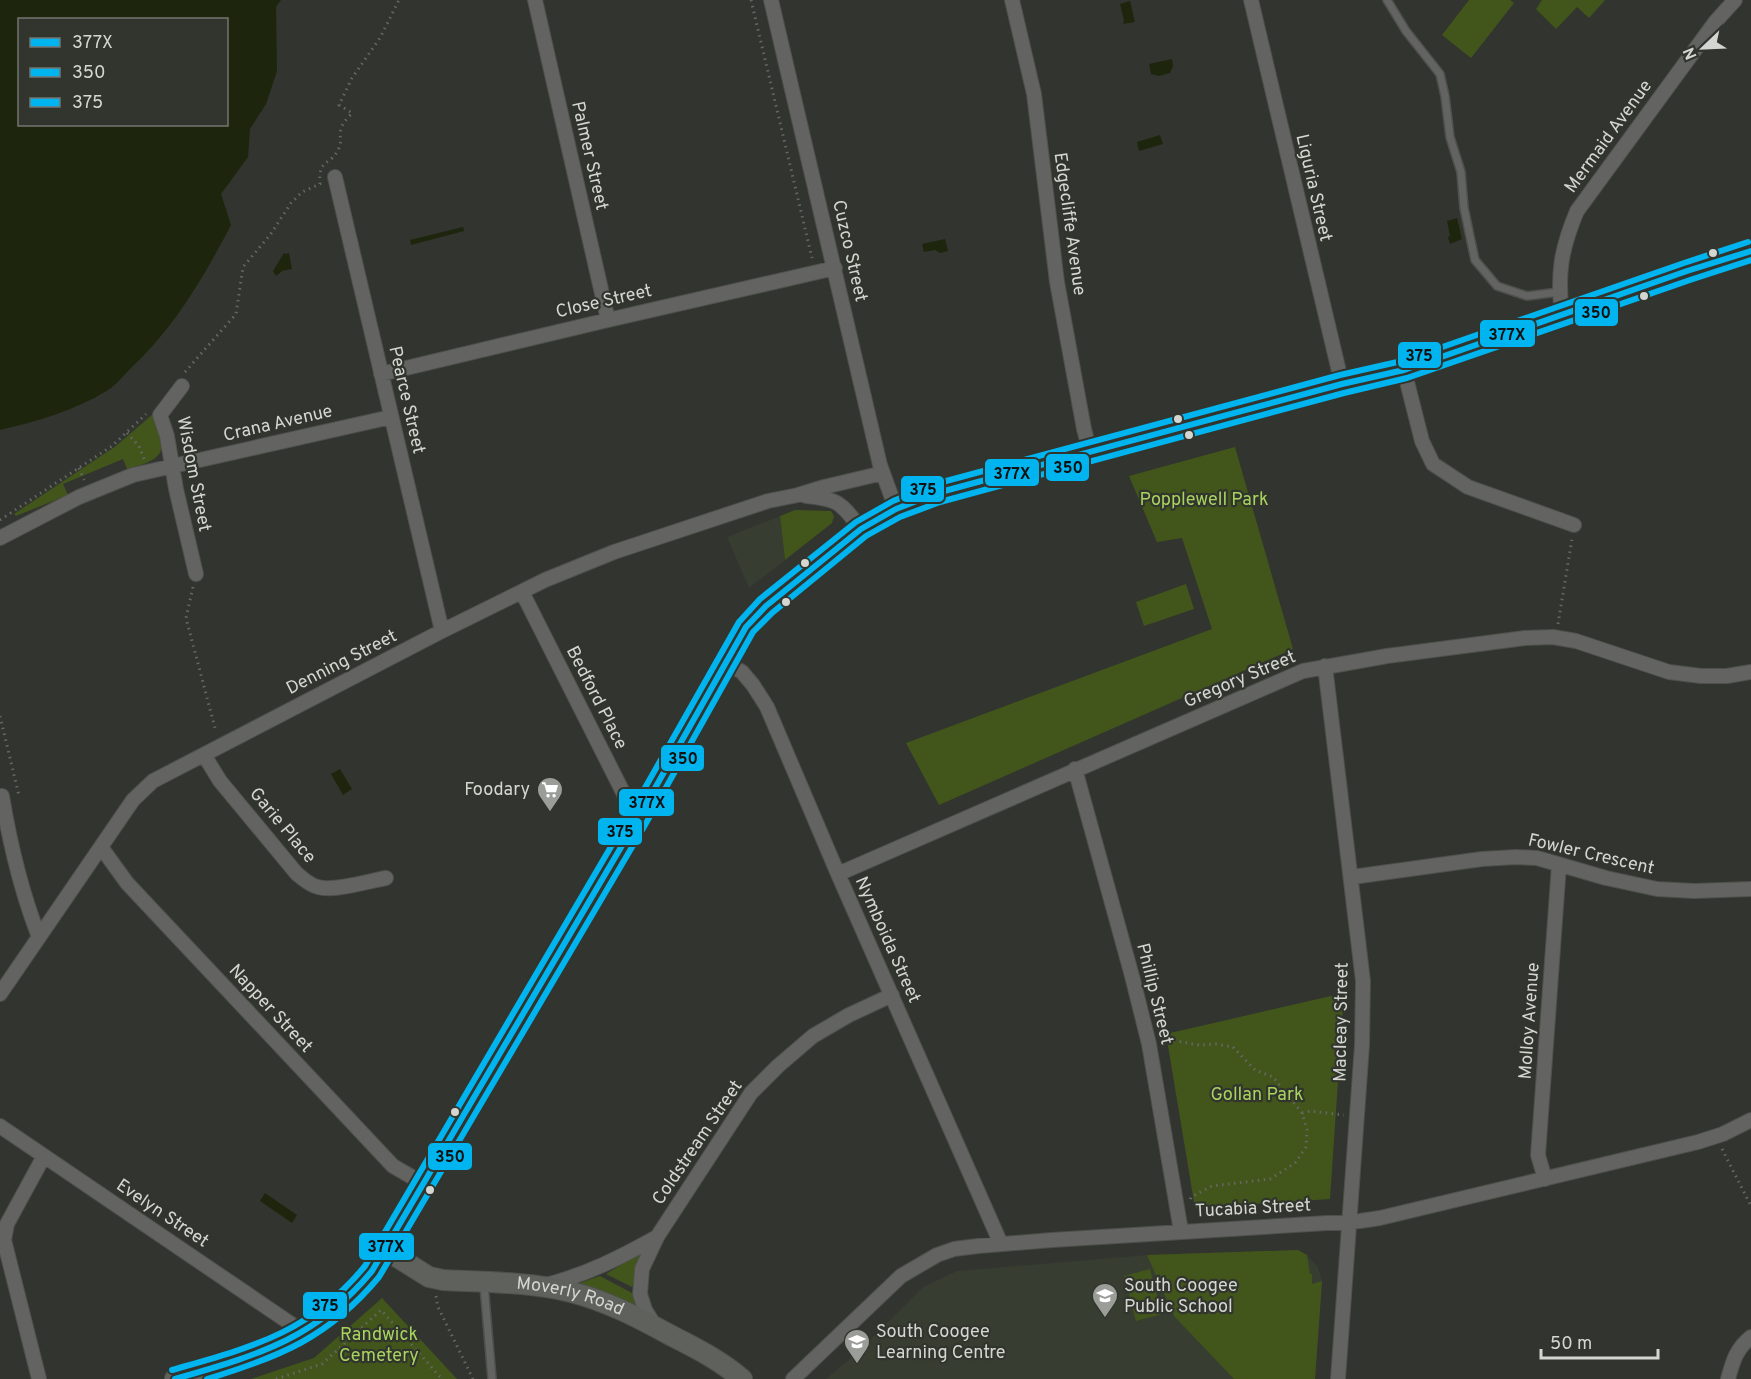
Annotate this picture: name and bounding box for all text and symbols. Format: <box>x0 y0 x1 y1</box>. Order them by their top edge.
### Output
legend <box>18 18 228 126</box>
north arrow <box>1673 18 1733 78</box>
text: 377X <box>72 32 113 55</box>
text: N <box>1680 44 1702 62</box>
text: 350 <box>72 62 106 85</box>
street label: Mermaid Avenue <box>1560 76 1658 198</box>
text: 375 <box>72 92 103 115</box>
street label: Palmer Street <box>565 99 613 213</box>
street label: Liguria Street <box>1289 132 1337 244</box>
street label: Edgecliffe Avenue <box>1048 151 1090 297</box>
street label: Cuzco Street <box>826 198 872 304</box>
unlabelled marker <box>1707 247 1719 259</box>
street label: Close Street <box>554 280 654 324</box>
unlabelled marker <box>1638 290 1650 302</box>
line badge: 350 <box>1574 298 1619 327</box>
text: 350 <box>1581 304 1611 324</box>
line badge: 377X <box>1479 319 1536 348</box>
text: 377X <box>1488 326 1526 346</box>
line badge: 375 <box>1397 341 1442 369</box>
street label: Pearce Street <box>382 344 430 456</box>
text: 375 <box>1405 347 1433 367</box>
street label: Crana Avenue <box>221 400 335 448</box>
unlabelled marker <box>1172 413 1184 425</box>
street label: Wisdom Street <box>171 414 215 534</box>
unlabelled marker <box>1183 429 1195 441</box>
line badge: 350 <box>1045 453 1090 482</box>
line badge: 377X <box>984 458 1040 487</box>
text: 350 <box>1053 459 1083 479</box>
text: 377X <box>993 465 1031 485</box>
line badge: 375 <box>900 475 945 503</box>
text: 375 <box>909 481 937 501</box>
park label: Popplewell Park <box>1139 489 1269 512</box>
unlabelled marker <box>799 557 811 569</box>
unlabelled marker <box>780 596 792 608</box>
street label: Denning Street <box>283 625 401 701</box>
street label: Bedford Place <box>560 642 632 754</box>
street label: Gregory Street <box>1181 646 1299 714</box>
line badge: 350 <box>660 744 705 772</box>
text: 350 <box>668 750 698 770</box>
supermarket icon: Foodary <box>535 775 565 813</box>
place label: Foodary <box>464 779 530 802</box>
street label: Garie Place <box>244 783 320 869</box>
line badge: 377X <box>618 788 675 817</box>
text: 377X <box>628 794 666 814</box>
line badge: 375 <box>597 817 643 846</box>
text: 375 <box>606 823 634 843</box>
street label: Fowler Crescent <box>1526 829 1656 881</box>
street label: Nymboida Street <box>849 873 925 1007</box>
street label: Phillip Street <box>1130 941 1178 1047</box>
street label: Napper Street <box>223 960 317 1058</box>
street label: Macleay Street <box>1329 962 1355 1082</box>
street label: Molloy Avenue <box>1514 962 1546 1080</box>
street label: Coldstream Street <box>648 1076 748 1210</box>
park label: Gollan Park <box>1210 1084 1304 1107</box>
unlabelled marker <box>449 1106 461 1118</box>
line badge: 350 <box>427 1142 473 1171</box>
text: 350 <box>435 1148 465 1168</box>
street label: Evelyn Street <box>111 1175 213 1253</box>
unlabelled marker <box>424 1184 436 1196</box>
street label: Tucabia Street <box>1194 1194 1312 1224</box>
line badge: 377X <box>358 1232 415 1261</box>
text: 377X <box>367 1238 405 1258</box>
street label: Moverly Road <box>515 1272 628 1321</box>
place label: South Coogee Public School <box>1124 1275 1238 1319</box>
school or university icon: South Coogee Public School <box>1090 1281 1120 1319</box>
line badge: 375 <box>302 1291 348 1320</box>
text: 375 <box>311 1297 339 1317</box>
place label: South Coogee Learning Centre <box>876 1321 1006 1365</box>
scale bar <box>1541 1322 1658 1360</box>
park label: Randwick Cemetery <box>339 1324 419 1368</box>
school or university icon: South Coogee Learning Centre <box>842 1327 872 1365</box>
text: 50 m <box>1550 1333 1592 1356</box>

